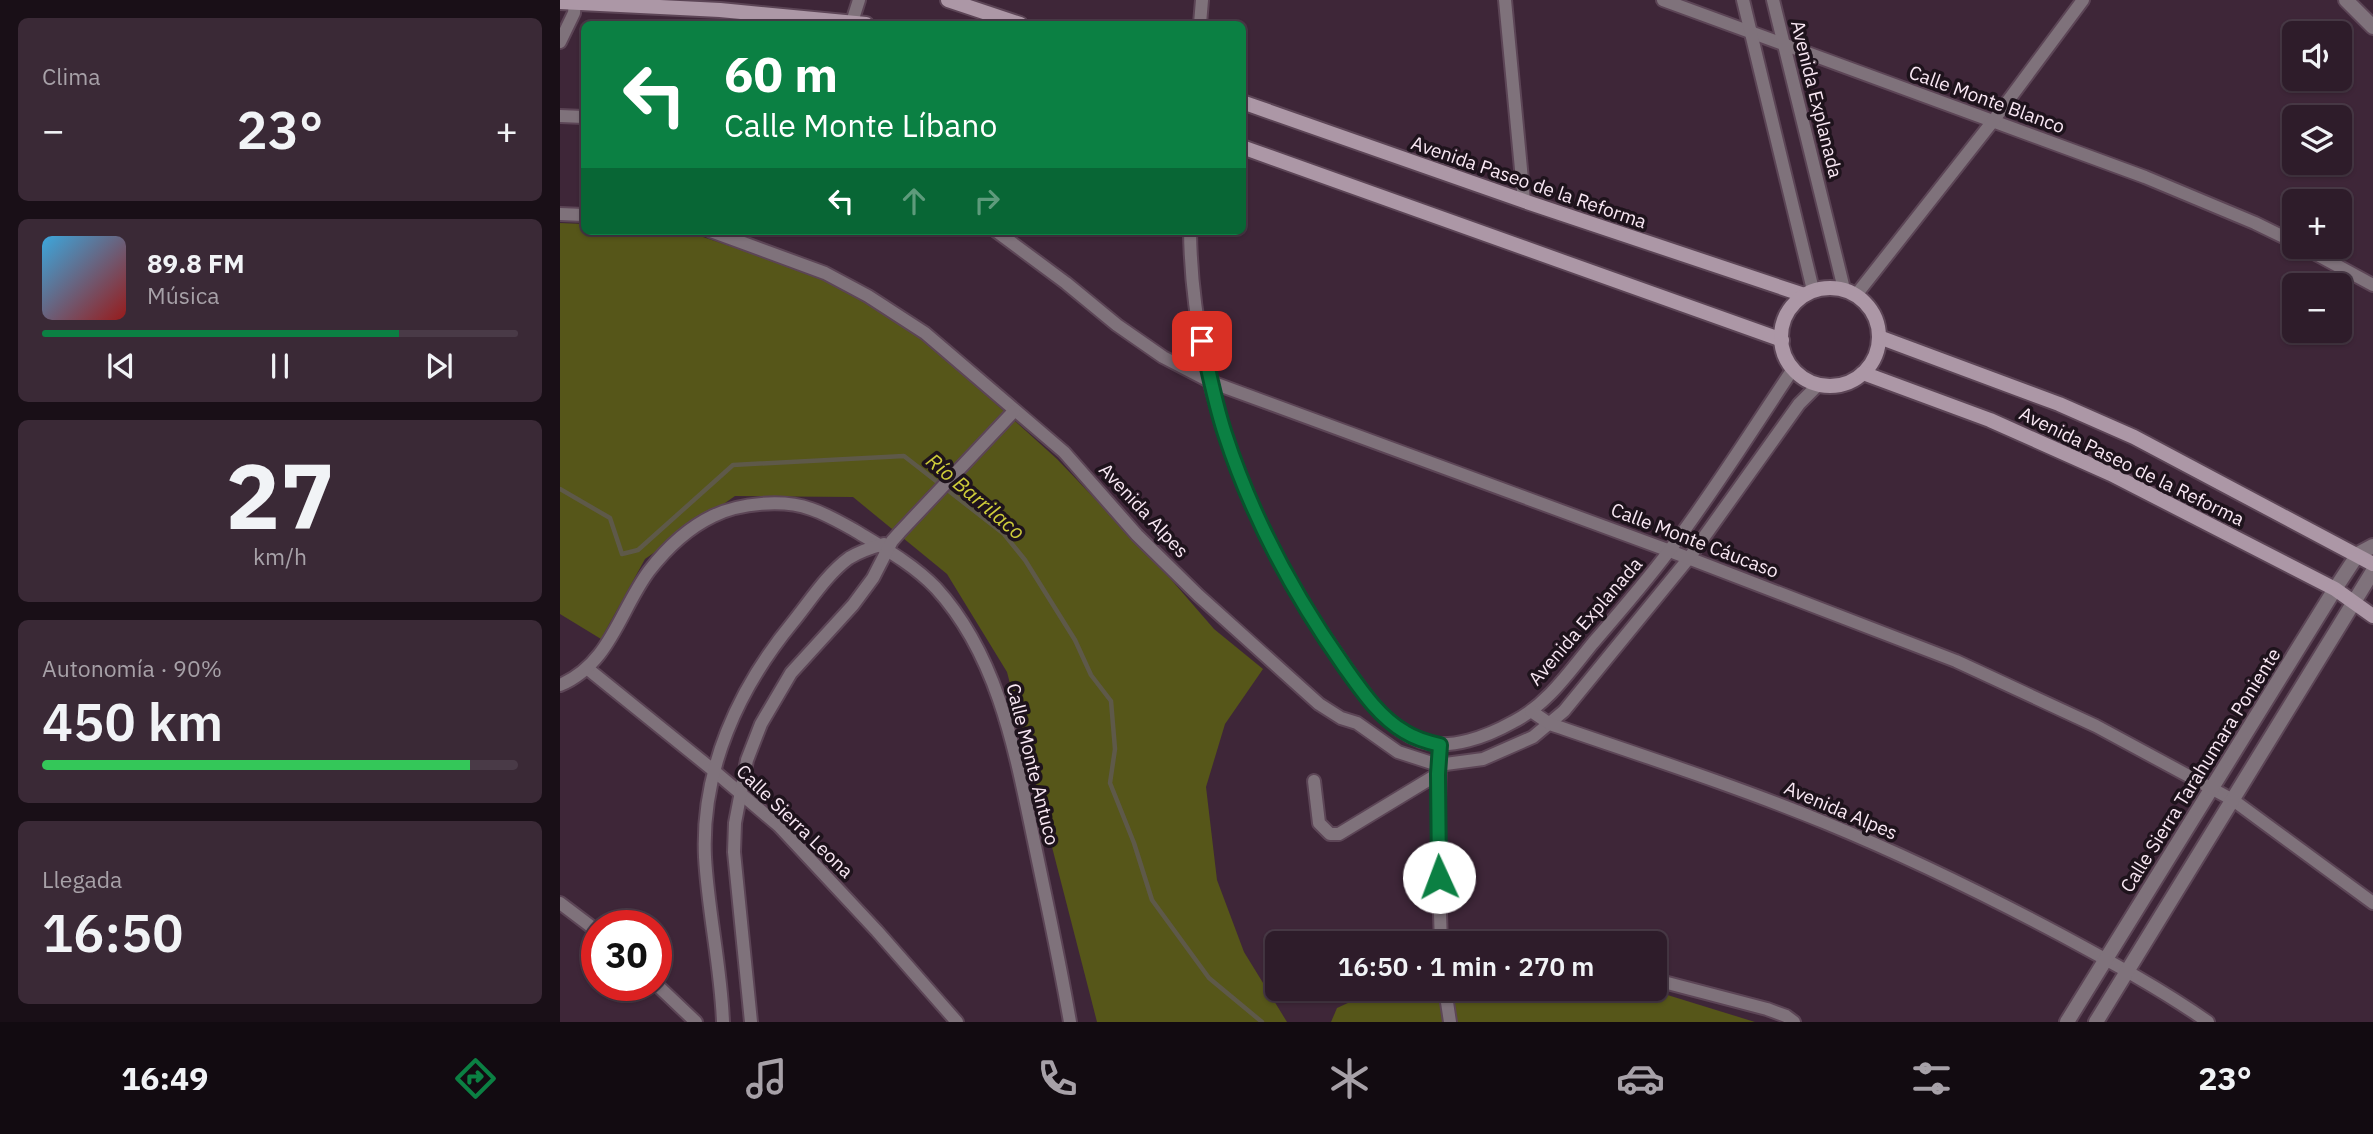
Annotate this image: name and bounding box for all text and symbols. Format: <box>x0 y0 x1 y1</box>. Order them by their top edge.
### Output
street label: Avenida Explanada <box>1786 18 1848 180</box>
map controls <box>2282 21 2352 343</box>
button: sound <box>2282 21 2352 91</box>
text: 60 m <box>724 42 838 105</box>
icon: left <box>609 49 700 140</box>
street label: Calle Monte Blanco <box>1906 60 2068 138</box>
text: Clima <box>42 61 101 91</box>
text: 23° <box>237 96 323 163</box>
text: Calle Monte Líbano <box>724 104 997 146</box>
text: − <box>42 105 65 154</box>
text: + <box>495 105 518 154</box>
button: layers <box>2282 105 2352 175</box>
street label: Avenida Paseo de la Reforma <box>1408 130 1650 234</box>
icon: left <box>822 182 860 220</box>
icon: ahead <box>895 182 933 220</box>
icon: right <box>968 182 1006 220</box>
button: + <box>2282 189 2352 259</box>
text: 89.8 FM <box>147 246 245 280</box>
button: − <box>2282 273 2352 343</box>
text: Música <box>147 280 220 310</box>
pin <box>1172 311 1232 371</box>
icon: arrive <box>1183 322 1221 360</box>
icon: previous <box>102 347 140 385</box>
icon: pause <box>261 347 299 385</box>
icon: next <box>420 347 458 385</box>
street label: Avenida Paseo de la Reforma <box>2016 401 2248 531</box>
text: 27 <box>225 436 335 554</box>
water label: Río Barrilaco <box>921 446 1031 546</box>
street label: Avenida Alpes <box>1094 458 1194 562</box>
street label: Calle Monte Cáucaso <box>1608 497 1782 583</box>
text: km/h <box>253 541 307 571</box>
street label: Avenida Explanada <box>1523 552 1647 690</box>
street label: Calle Sierra Tarahumara Poniente <box>2115 643 2285 897</box>
text: Autonomía · 90% <box>42 653 222 683</box>
street label: Calle Monte Antuco <box>1001 681 1065 847</box>
text: 450 km <box>42 688 223 755</box>
street label: Calle Sierra Leona <box>732 759 858 883</box>
street label: Avenida Alpes <box>1781 775 1901 845</box>
position arrow <box>1402 840 1476 914</box>
text: Llegada <box>42 864 122 894</box>
text: 16:50 <box>42 899 183 966</box>
speed limit sign: 30 <box>581 910 672 1001</box>
text: 16:50 · 1 min · 270 m <box>1338 949 1594 983</box>
icon: directions <box>451 1054 500 1103</box>
icon: music <box>742 1054 791 1103</box>
icon: phone <box>1033 1054 1082 1103</box>
icon: climate <box>1325 1054 1374 1103</box>
icon: car <box>1616 1054 1665 1103</box>
icon: filters <box>1907 1054 1956 1103</box>
text: 16:49 <box>121 1057 209 1099</box>
text: 23° <box>2198 1057 2252 1099</box>

